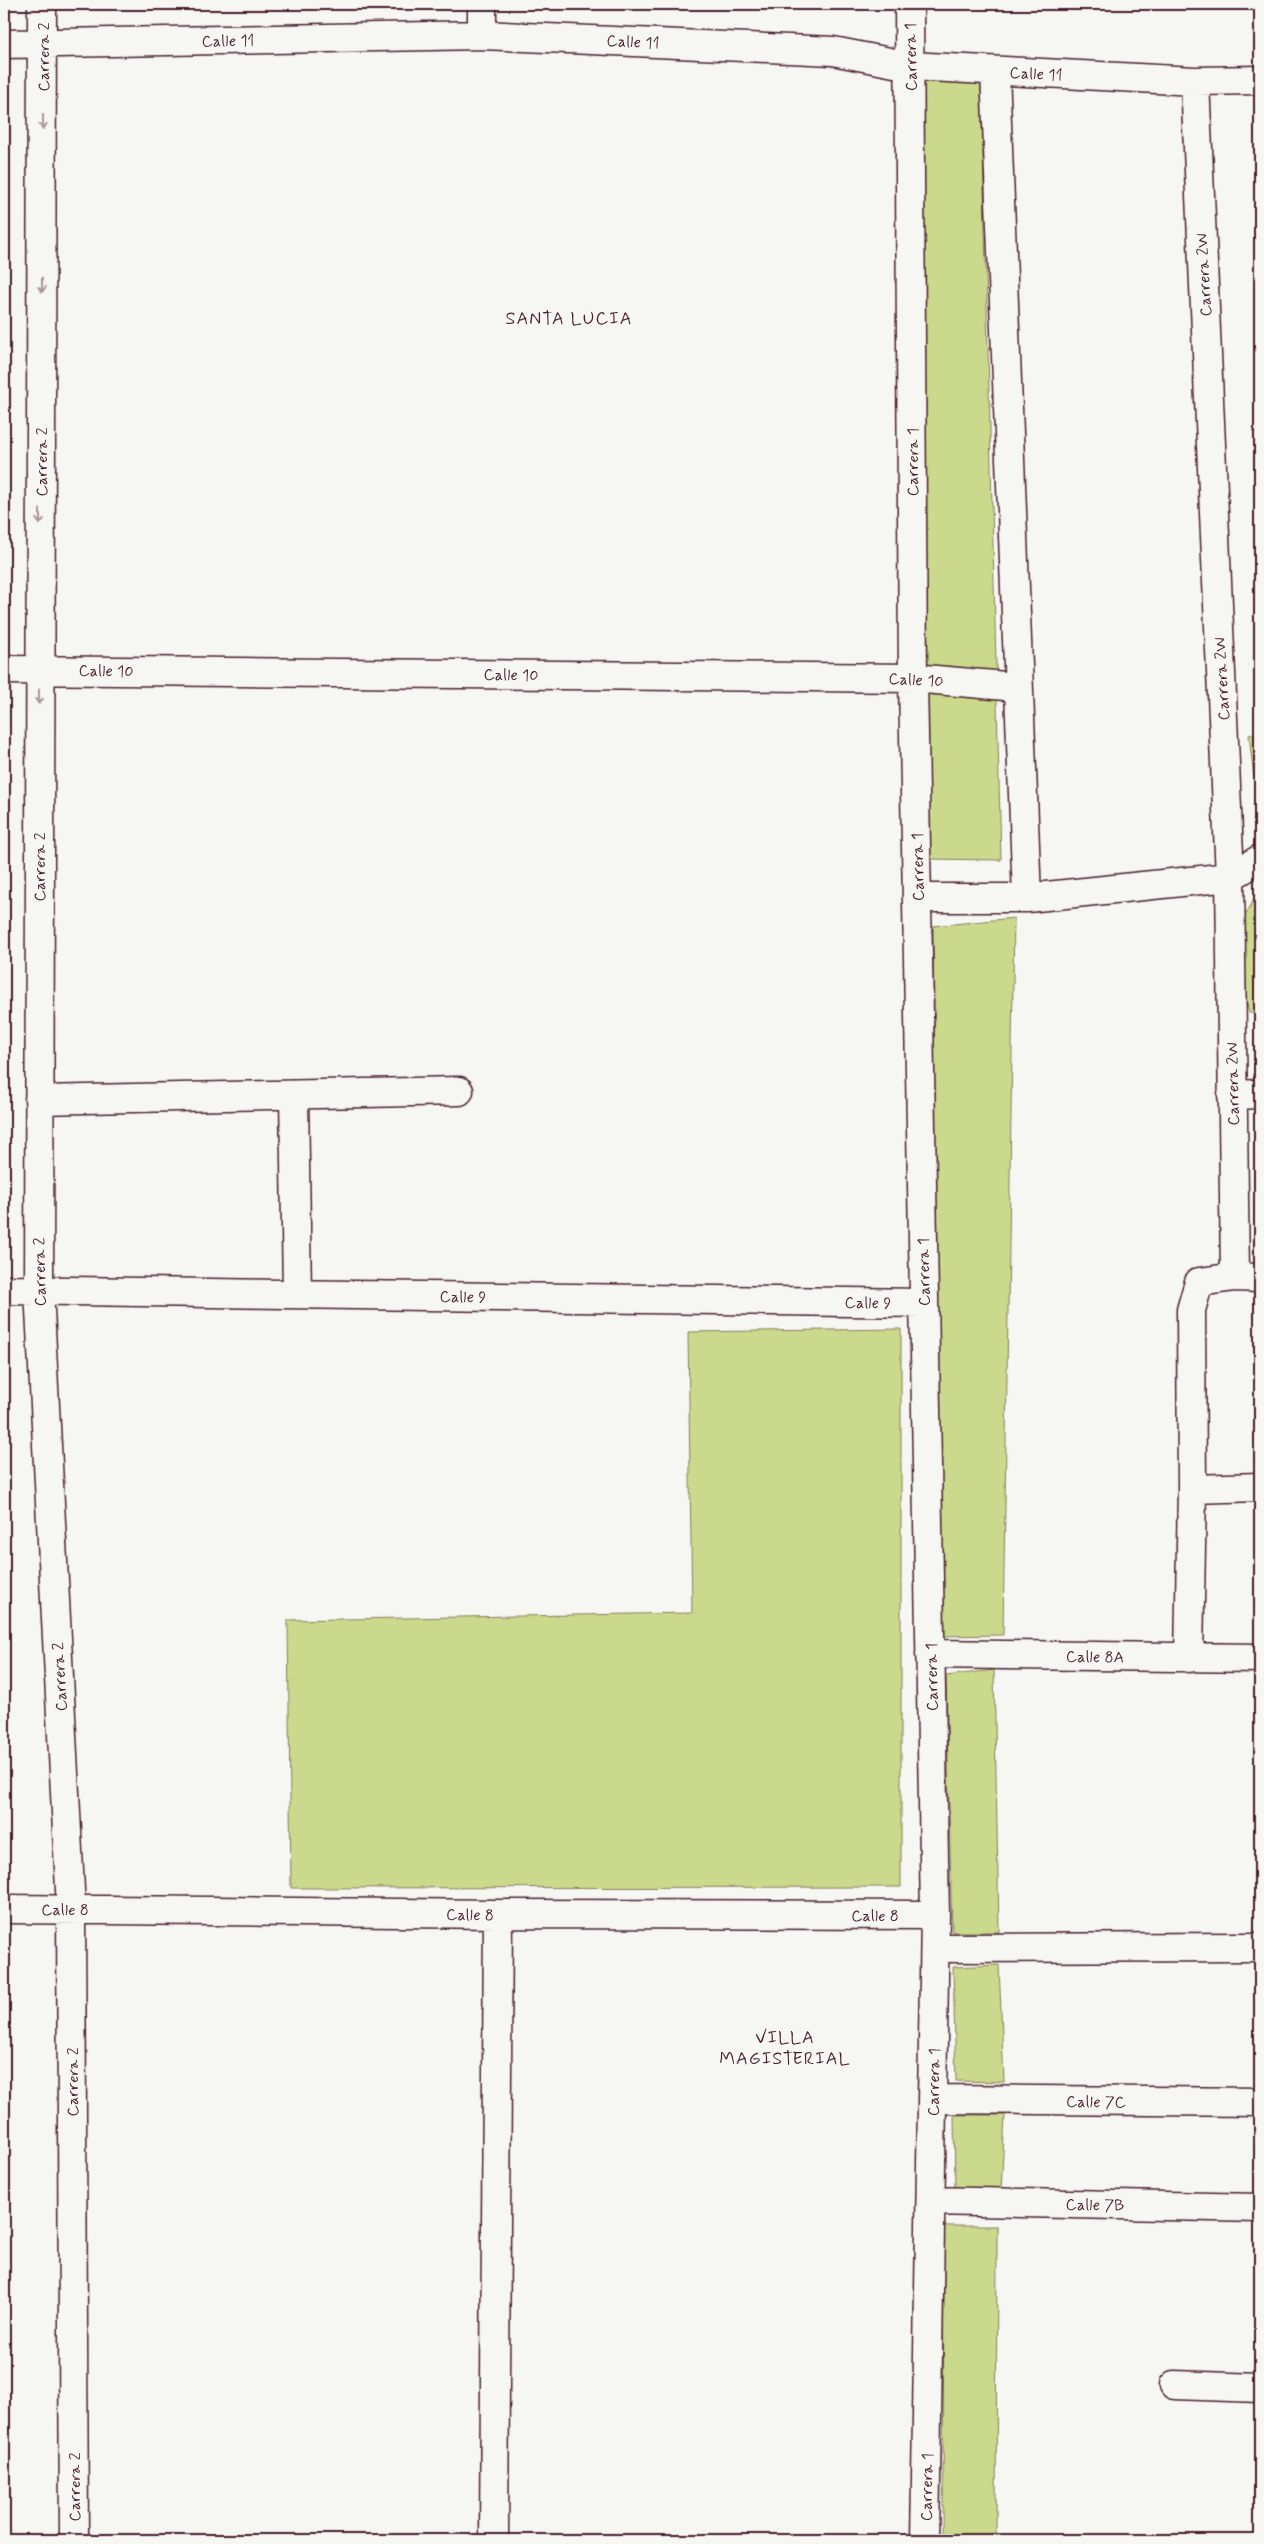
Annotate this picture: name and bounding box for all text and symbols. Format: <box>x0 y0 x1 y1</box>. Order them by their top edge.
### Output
street label: Carrera 2 <box>34 22 55 91</box>
street label: Carrera 1 <box>900 23 923 91</box>
street label: Calle 11 <box>201 31 255 52</box>
street label: Calle 11 <box>606 31 660 54</box>
street label: Calle 11 <box>1009 63 1063 86</box>
one-way arrow <box>38 114 48 130</box>
street label: Carrera 2W <box>1192 233 1217 317</box>
one-way arrow <box>37 276 47 293</box>
district label: SANTA LUCIA <box>506 307 632 331</box>
street label: Carrera 2 <box>32 427 53 496</box>
street label: Carrera 1 <box>903 428 924 496</box>
one-way arrow <box>35 509 45 525</box>
street label: Carrera 2W <box>1210 637 1235 721</box>
street label: Calle 10 <box>78 661 134 682</box>
street label: Calle 10 <box>483 665 539 686</box>
street label: Calle 10 <box>888 669 944 692</box>
one-way arrow <box>34 689 44 705</box>
street label: Carrera 2 <box>30 832 51 901</box>
street label: Carrera 1 <box>907 833 930 901</box>
street label: Carrera 2W <box>1222 1042 1245 1126</box>
street label: Carrera 2 <box>29 1237 52 1307</box>
street label: Carrera 1 <box>913 1238 936 1306</box>
street label: Calle 9 <box>440 1287 487 1308</box>
street label: Calle 9 <box>845 1293 892 1314</box>
street label: Carrera 2 <box>48 1642 73 1712</box>
street label: Carrera 1 <box>921 1643 944 1711</box>
street label: Calle 8A <box>1066 1646 1124 1669</box>
street label: Calle 8 <box>41 1900 89 1921</box>
street label: Calle 8 <box>446 1905 494 1926</box>
street label: Calle 8 <box>851 1906 899 1927</box>
district label: VILLA MAGISTERIAL <box>719 2026 851 2071</box>
street label: Carrera 2 <box>63 2047 84 2116</box>
street label: Carrera 1 <box>923 2048 946 2116</box>
street label: Calle 7C <box>1066 2091 1126 2114</box>
street label: Calle 7B <box>1066 2194 1124 2217</box>
street label: Carrera 2 <box>65 2452 86 2521</box>
street label: Carrera 1 <box>916 2453 939 2521</box>

